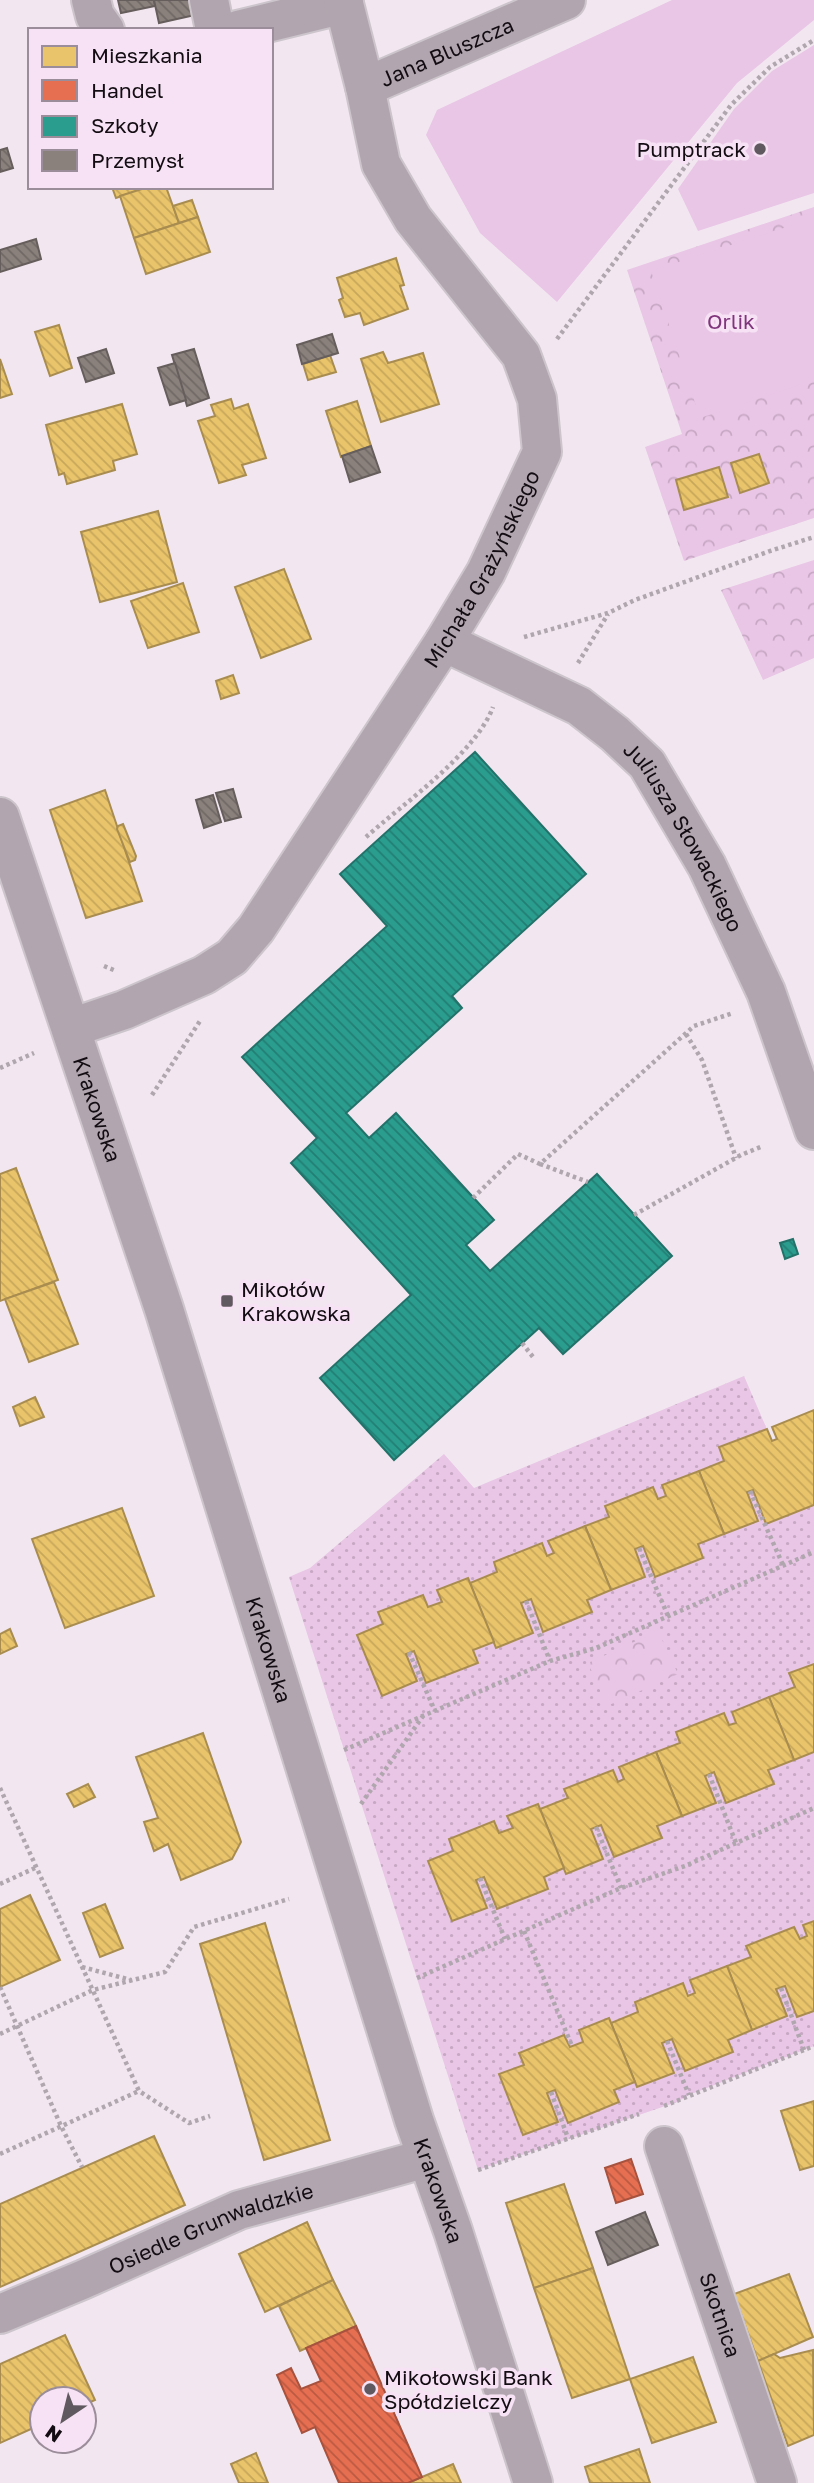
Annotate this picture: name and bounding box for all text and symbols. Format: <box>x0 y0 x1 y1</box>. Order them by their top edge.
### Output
street label: Jana Bluszcza <box>376 11 517 92</box>
legend <box>28 28 273 189</box>
text: Mieszkania <box>91 42 203 68</box>
text: Handel <box>91 77 164 103</box>
text: Szkoły <box>91 112 159 138</box>
place label: Pumptrack <box>636 136 746 162</box>
marker: Pumptrack <box>752 141 768 157</box>
text: Przemysł <box>91 147 184 173</box>
park label: Orlik <box>707 308 755 334</box>
street label: Michała Grażyńskiego <box>418 466 545 673</box>
street label: Juliusza Słowackiego <box>618 736 749 936</box>
street label: Krakowska <box>68 1053 127 1165</box>
place label: Mikołów Krakowska <box>241 1276 351 1326</box>
marker: Mikołów Krakowska <box>219 1293 235 1309</box>
street label: Krakowska <box>240 1593 298 1706</box>
street label: Krakowska <box>408 2134 469 2246</box>
street label: Osiedle Grunwaldzkie <box>104 2177 316 2280</box>
street label: Skotnica <box>694 2269 747 2361</box>
place label: Mikołowski Bank Spółdzielczy <box>384 2364 553 2414</box>
marker: Mikołowski Bank Spółdzielczy <box>362 2381 378 2397</box>
north arrow <box>28 2385 98 2455</box>
text: N <box>40 2421 65 2448</box>

